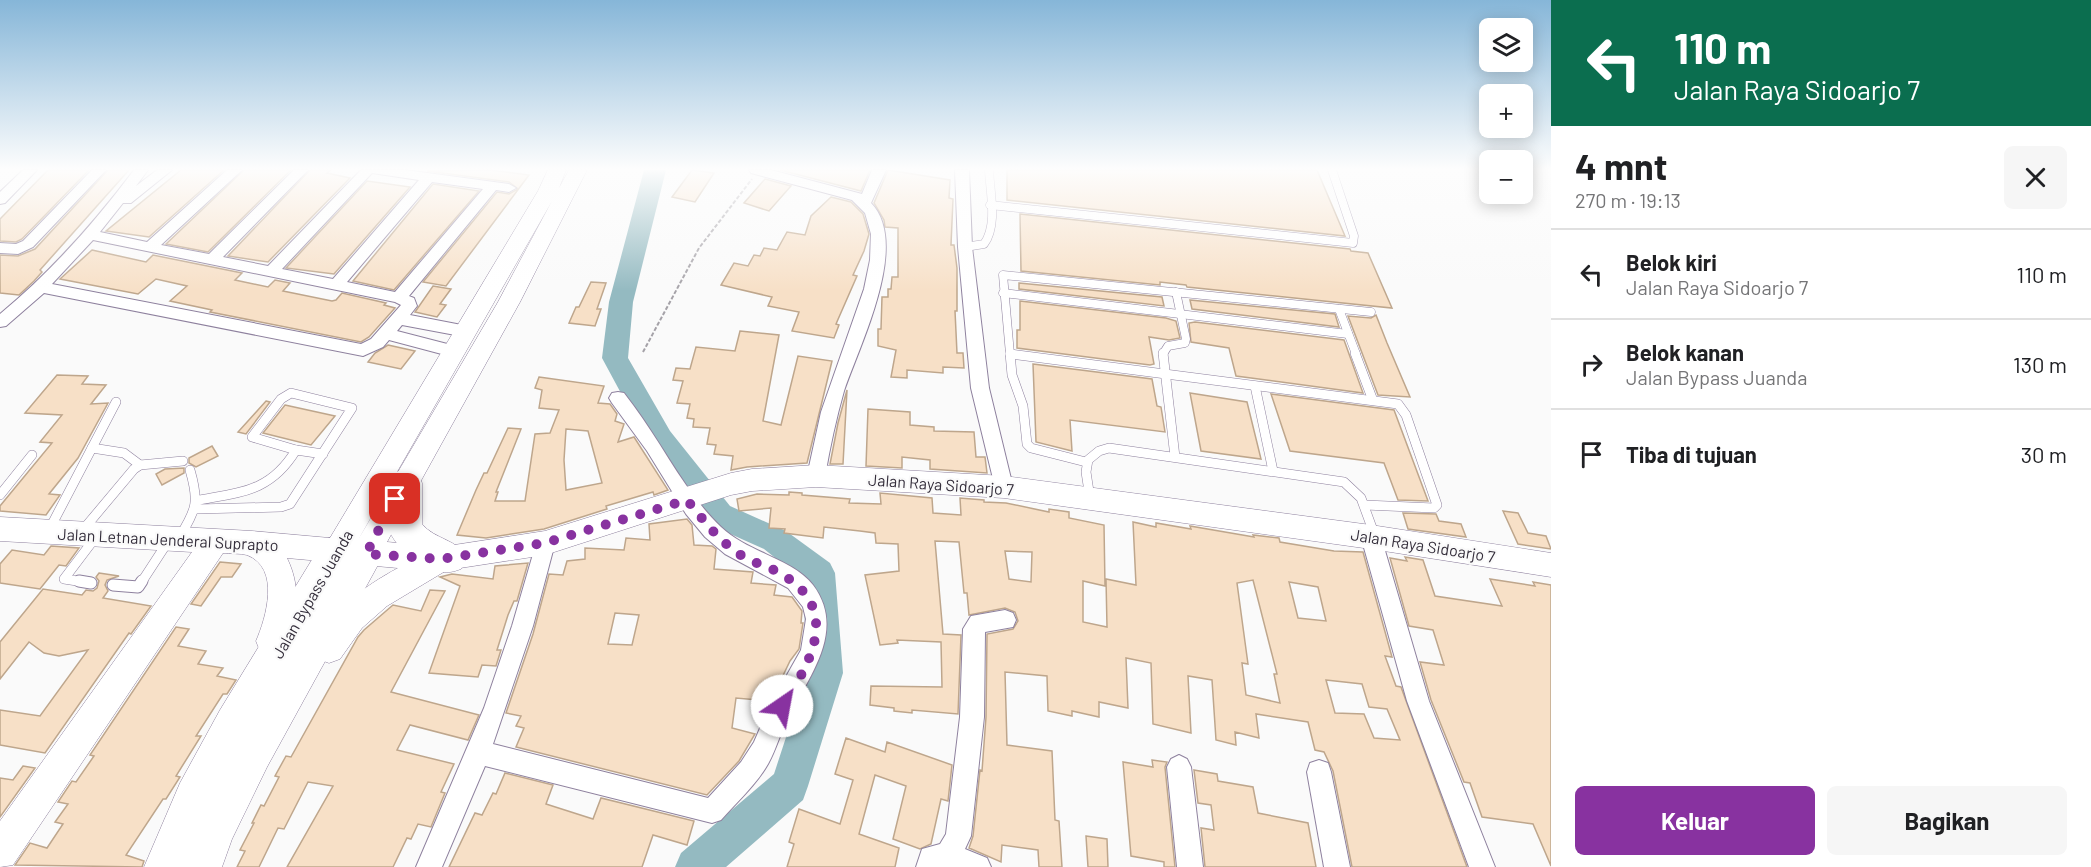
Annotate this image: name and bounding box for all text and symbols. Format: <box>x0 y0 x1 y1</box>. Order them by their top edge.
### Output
map controls <box>1479 18 1533 204</box>
button: layers <box>1479 18 1533 72</box>
text: 110 m <box>1674 22 1771 72</box>
icon: left <box>1575 24 1653 102</box>
text: Jalan Raya Sidoarjo 7 <box>1674 73 1920 105</box>
button: + <box>1479 84 1533 138</box>
text: 4 mnt <box>1575 144 1667 187</box>
button: close <box>2004 146 2067 209</box>
button: − <box>1479 150 1533 204</box>
text: 270 m · 19:13 <box>1575 188 1681 212</box>
text: Belok kiri <box>1626 249 1717 275</box>
icon: left <box>1575 258 1608 291</box>
text: 110 m <box>2017 261 2067 287</box>
text: Jalan Raya Sidoarjo 7 <box>1626 275 1808 299</box>
text: Belok kanan <box>1626 339 1744 365</box>
icon: right <box>1575 348 1608 381</box>
text: 130 m <box>2013 351 2067 377</box>
text: Jalan Bypass Juanda <box>1626 365 1807 389</box>
icon: arrive <box>1575 438 1608 471</box>
text: Tiba di tujuan <box>1626 441 1757 467</box>
text: 30 m <box>2021 441 2067 467</box>
street label: Jalan Raya Sidoarjo 7 <box>868 469 1015 499</box>
pin <box>369 473 420 524</box>
icon: arrive <box>378 482 411 515</box>
street label: Jalan Letnan Jenderal Suprapto <box>57 524 279 554</box>
street label: Jalan Raya Sidoarjo 7 <box>1349 524 1497 566</box>
street label: Jalan Bypass Juanda <box>267 526 357 662</box>
position arrow <box>750 674 814 738</box>
button: Keluar <box>1575 786 1815 855</box>
button: Bagikan <box>1827 786 2067 855</box>

